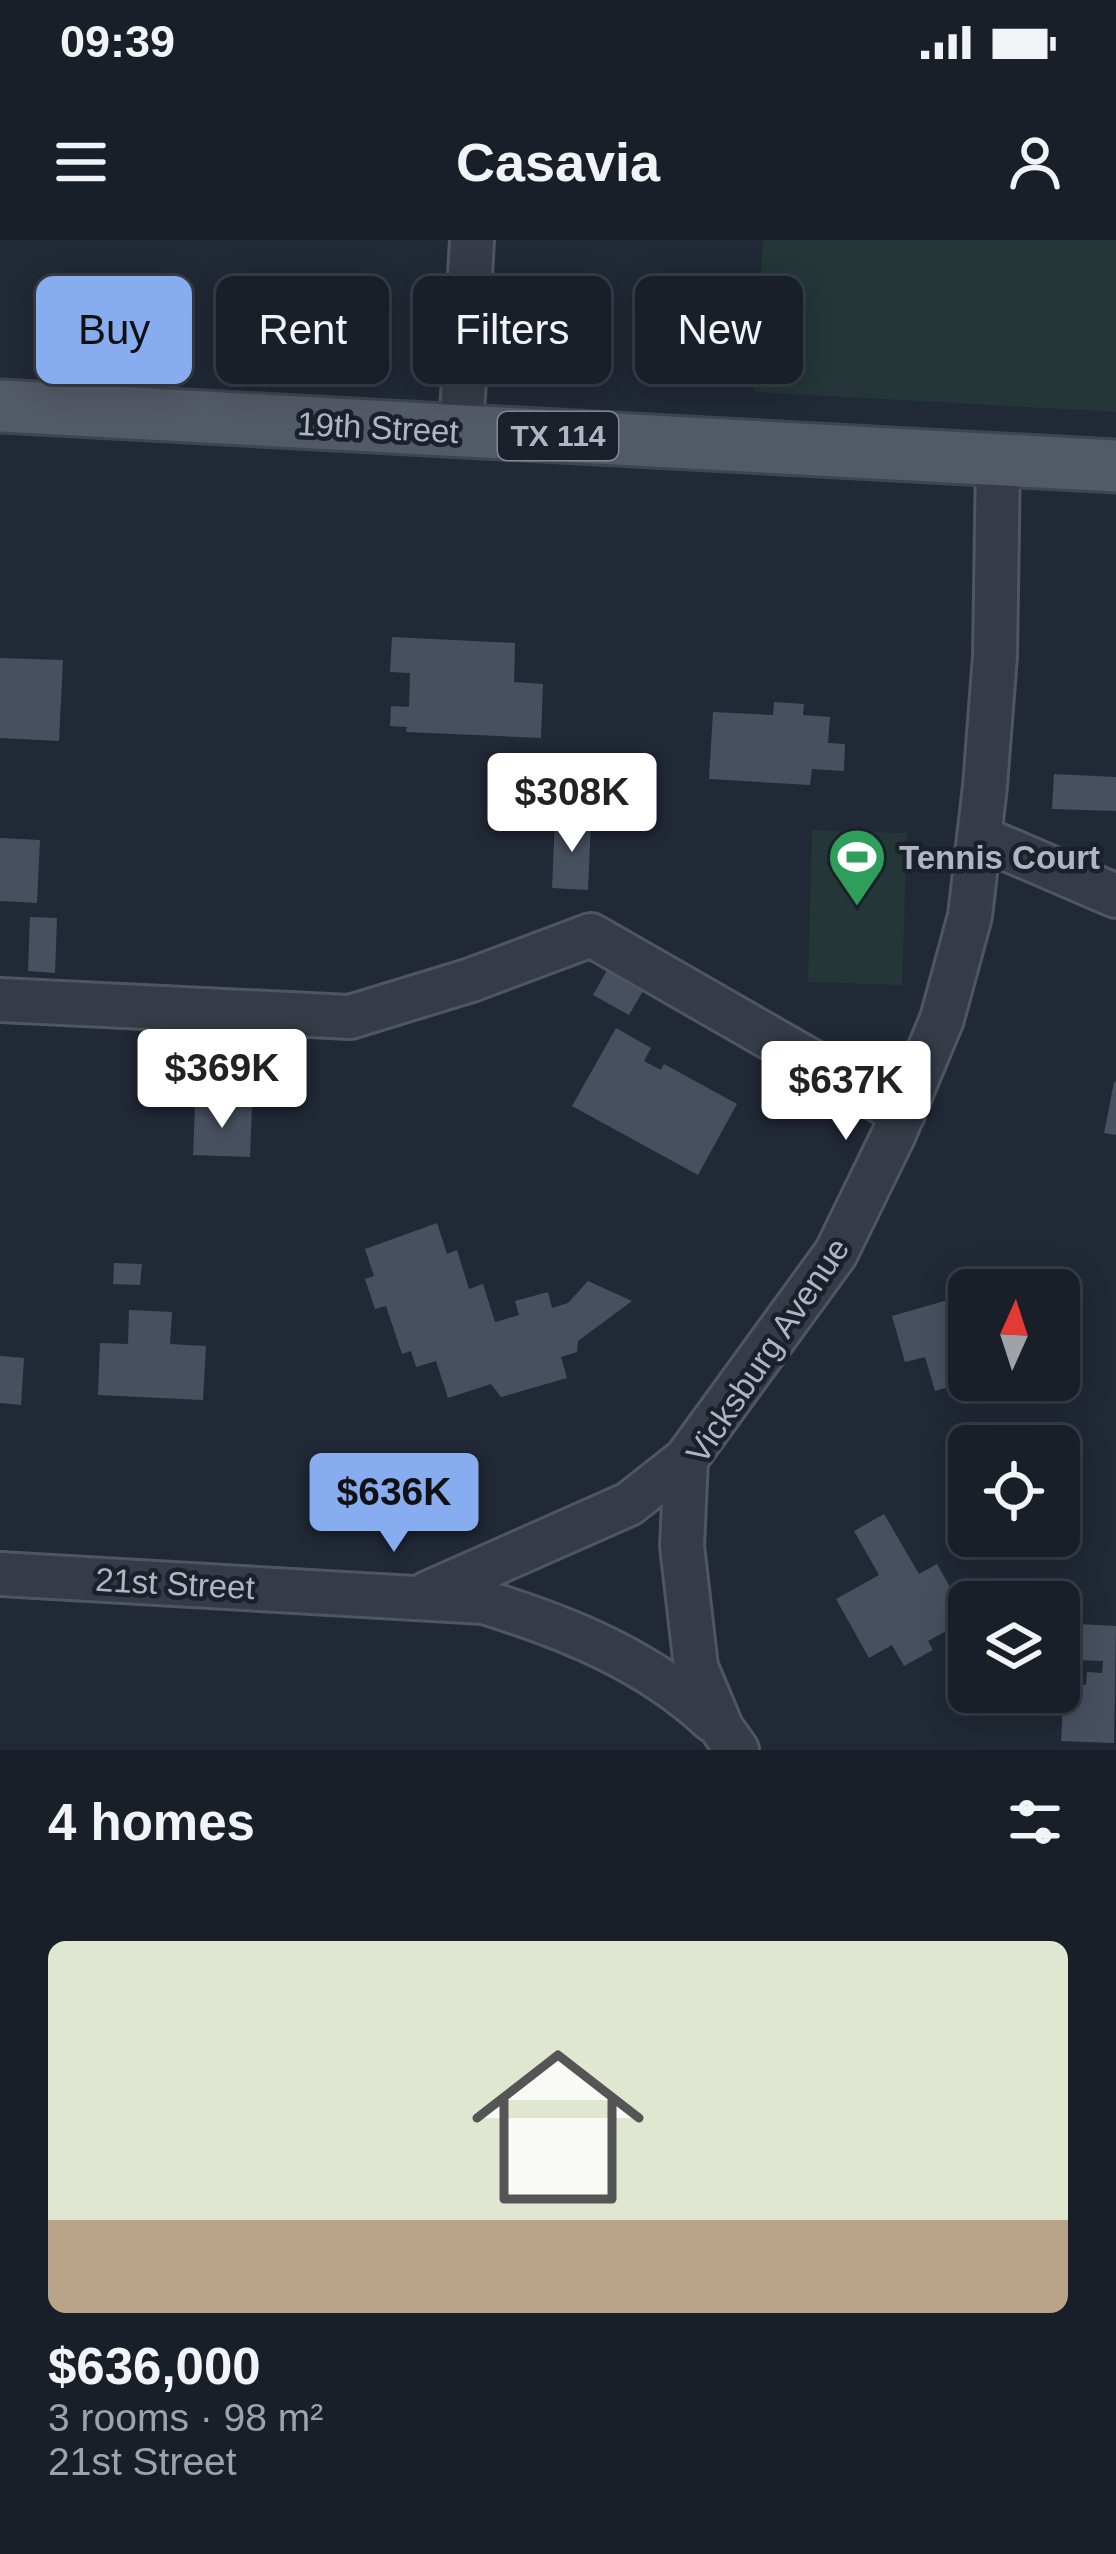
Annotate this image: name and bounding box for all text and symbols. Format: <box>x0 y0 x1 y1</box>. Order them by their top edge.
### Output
text: 09:39 <box>60 16 175 67</box>
icon: menu <box>48 129 114 195</box>
icon: person <box>1002 129 1068 195</box>
text: Casavia <box>456 132 660 192</box>
chip: Buy <box>36 276 192 384</box>
chip: Rent <box>216 276 389 384</box>
chip: Filters <box>413 276 611 384</box>
chip: New <box>635 276 803 384</box>
street label: 19th Street <box>296 405 460 450</box>
road number: TX 114 <box>498 412 618 460</box>
pin: $308K <box>488 753 656 855</box>
text: $308K <box>515 770 629 813</box>
sports icon: Tennis Court <box>826 826 888 908</box>
place label: Tennis Court <box>899 839 1100 876</box>
pin: $369K <box>138 1029 306 1131</box>
pin: $637K <box>762 1041 930 1143</box>
text: $369K <box>165 1046 279 1089</box>
text: $637K <box>789 1058 903 1101</box>
street label: Vicksburg Avenue <box>679 1231 856 1470</box>
north arrow <box>948 1269 1080 1401</box>
map controls <box>948 1269 1080 1713</box>
button: locate <box>948 1425 1080 1557</box>
pin: $636K <box>310 1453 478 1555</box>
text: $636K <box>337 1470 451 1513</box>
street label: 21st Street <box>94 1561 256 1606</box>
button: layers <box>948 1581 1080 1713</box>
icon: filters <box>1002 1789 1068 1855</box>
text: 4 homes <box>48 1794 255 1851</box>
icon: home <box>450 2019 666 2235</box>
text: $636,000 <box>48 2338 261 2395</box>
text: 3 rooms · 98 m² <box>48 2396 323 2439</box>
text: 21st Street <box>48 2440 237 2483</box>

